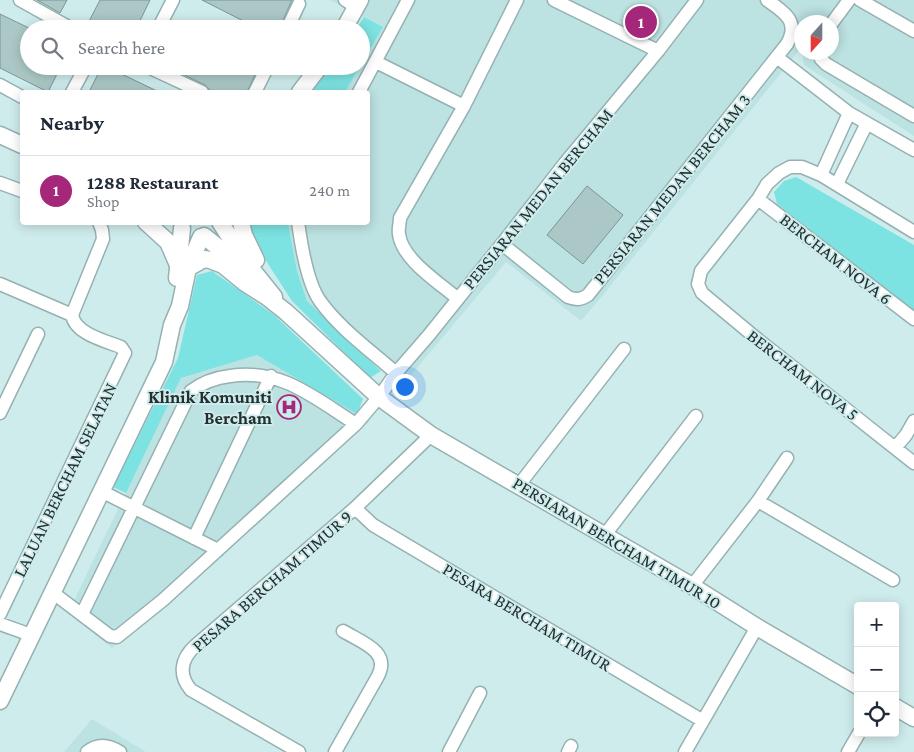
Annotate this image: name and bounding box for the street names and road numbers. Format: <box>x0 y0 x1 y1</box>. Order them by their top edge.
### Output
street label: PERSIARAN MEDAN BERCHAM 3 <box>589 90 755 288</box>
street label: PERSIARAN MEDAN BERCHAM <box>459 105 617 293</box>
street label: BERCHAM NOVA 6 <box>776 209 896 309</box>
street label: BERCHAM NOVA 5 <box>743 325 863 425</box>
street label: LALUAN BERCHAM SELATAN <box>9 380 121 580</box>
street label: PERSIARAN BERCHAM TIMUR 10 <box>509 473 725 613</box>
street label: PESARA BERCHAM TIMUR 9 <box>188 506 356 656</box>
street label: PESARA BERCHAM TIMUR <box>439 559 616 676</box>

